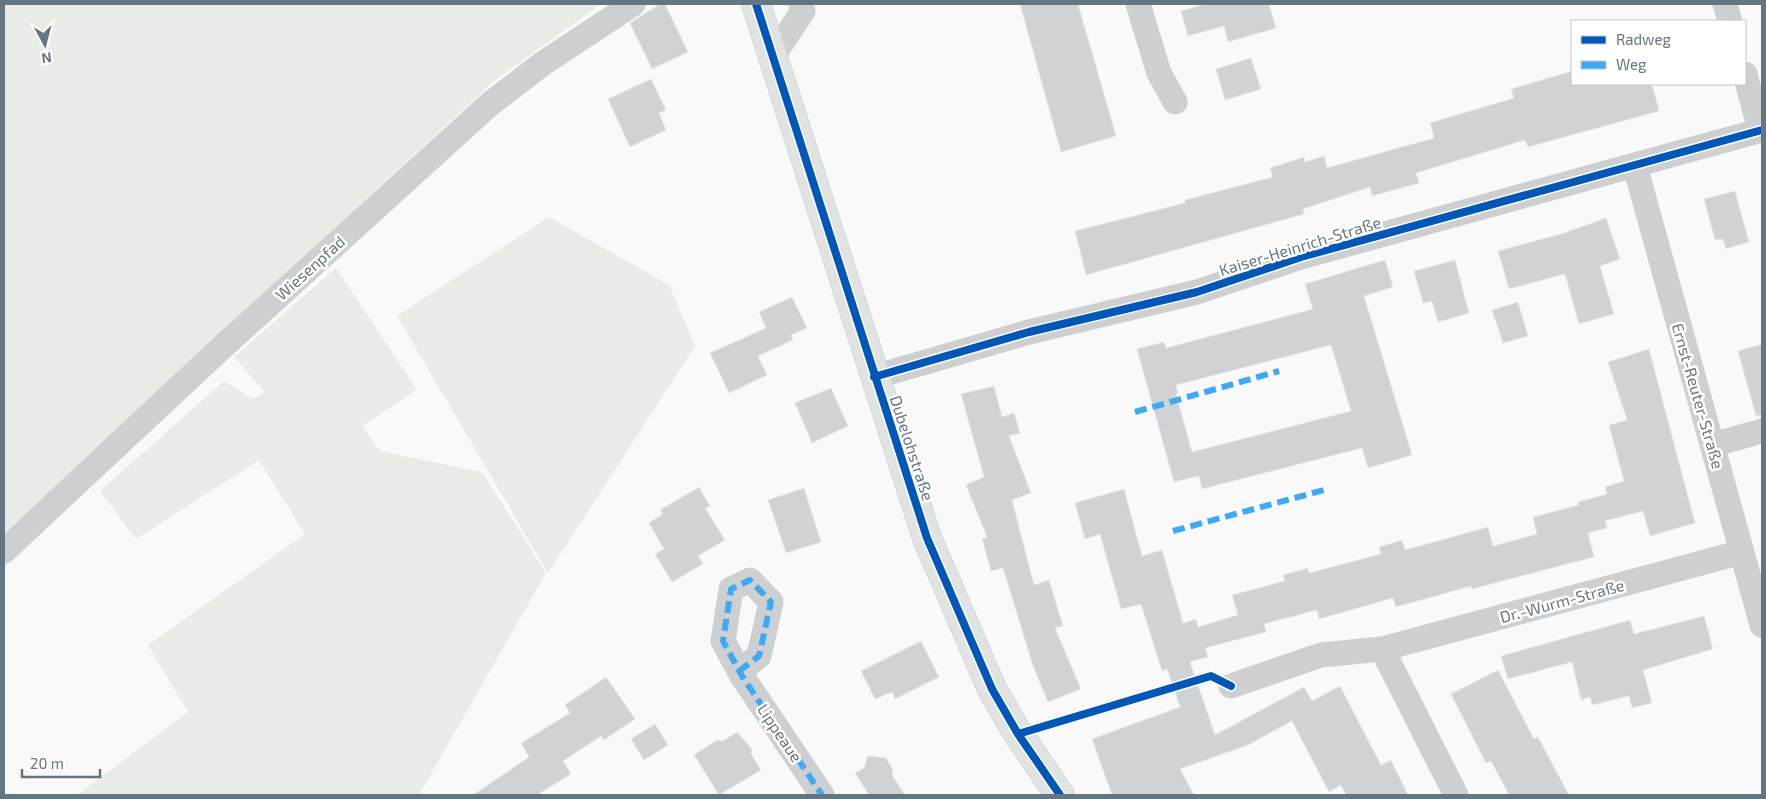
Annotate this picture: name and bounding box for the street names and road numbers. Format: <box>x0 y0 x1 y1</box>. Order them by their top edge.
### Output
street label: Kaiser-Heinrich-Straße <box>1217 212 1383 279</box>
street label: Wiesenpfad <box>271 231 348 304</box>
street label: Ernst-Reuter-Straße <box>1669 321 1728 471</box>
street label: Dubelohstraße <box>887 393 938 503</box>
street label: Dr.-Wurm-Straße <box>1498 575 1626 626</box>
street label: Lippeaue <box>754 700 807 765</box>

